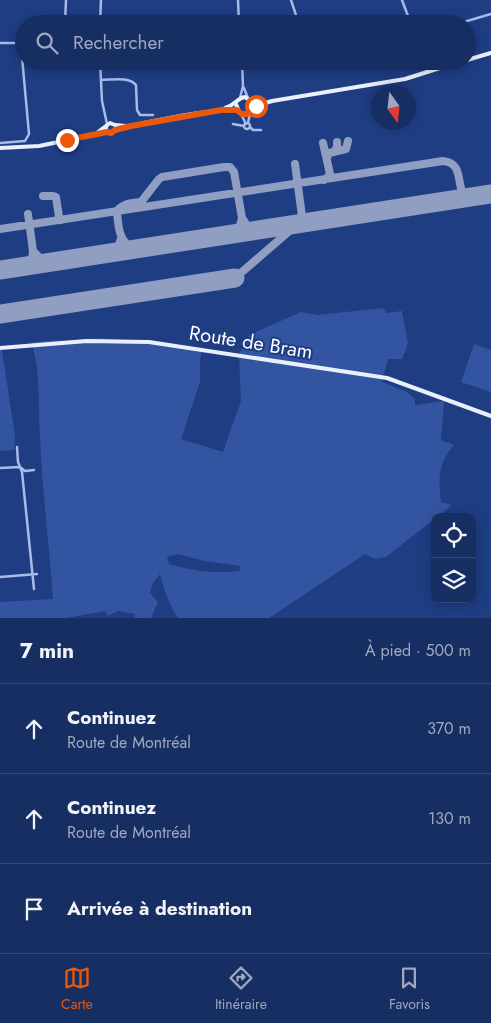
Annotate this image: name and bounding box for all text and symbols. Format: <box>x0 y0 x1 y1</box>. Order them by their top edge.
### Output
search box <box>15 15 476 70</box>
icon: search <box>33 29 61 57</box>
text: Rechercher <box>73 29 164 56</box>
north arrow <box>371 85 416 130</box>
route start <box>245 95 268 118</box>
route end <box>56 129 79 152</box>
street label: Route de Bram <box>187 318 315 367</box>
map controls <box>431 513 476 603</box>
button: locate <box>431 513 476 558</box>
button: layers <box>431 558 476 603</box>
text: 7 min <box>20 636 74 666</box>
text: À pied · 500 m <box>365 639 471 662</box>
text: Continuez <box>67 704 156 731</box>
icon: ahead <box>20 715 48 743</box>
text: 370 m <box>427 717 471 740</box>
text: Route de Montréal <box>67 731 191 754</box>
text: Continuez <box>67 794 156 821</box>
icon: ahead <box>20 805 48 833</box>
text: 130 m <box>428 807 471 830</box>
text: Route de Montréal <box>67 821 191 844</box>
icon: arrive <box>20 895 48 923</box>
text: Arrivée à destination <box>67 895 252 922</box>
tab: Carte <box>61 964 93 1014</box>
tab: Itinéraire <box>215 964 267 1014</box>
tab: Favoris <box>389 964 430 1014</box>

